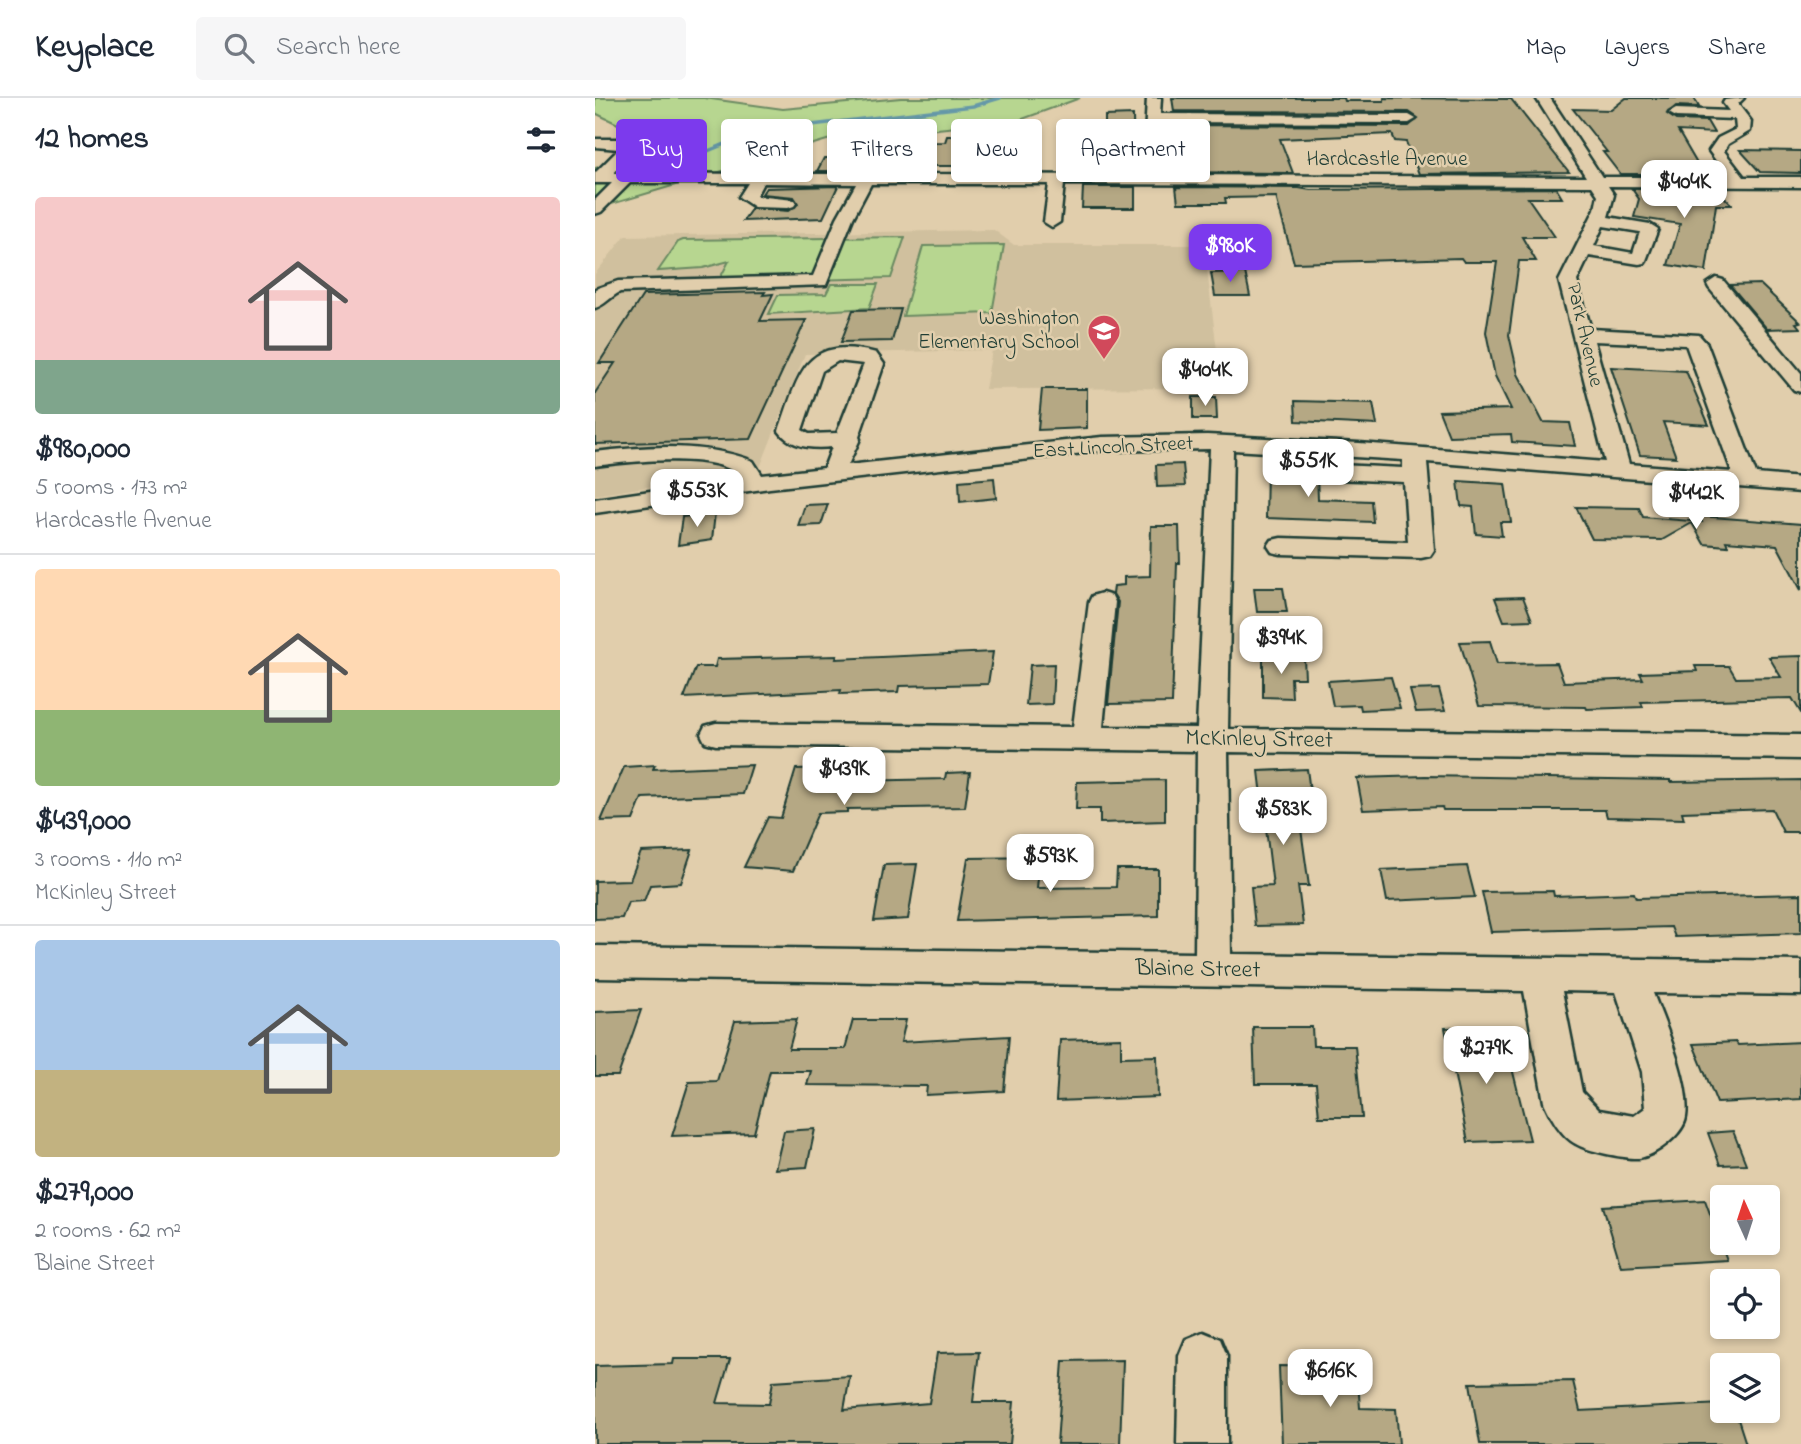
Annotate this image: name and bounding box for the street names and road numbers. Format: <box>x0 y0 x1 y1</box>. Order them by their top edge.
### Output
street label: Hardcastle Avenue <box>1306 145 1468 175</box>
street label: Park Avenue <box>1557 280 1611 391</box>
street label: East Lincoln Street <box>1032 429 1194 467</box>
street label: McKinley Street <box>1185 721 1333 760</box>
street label: Blaine Street <box>1134 951 1261 989</box>

